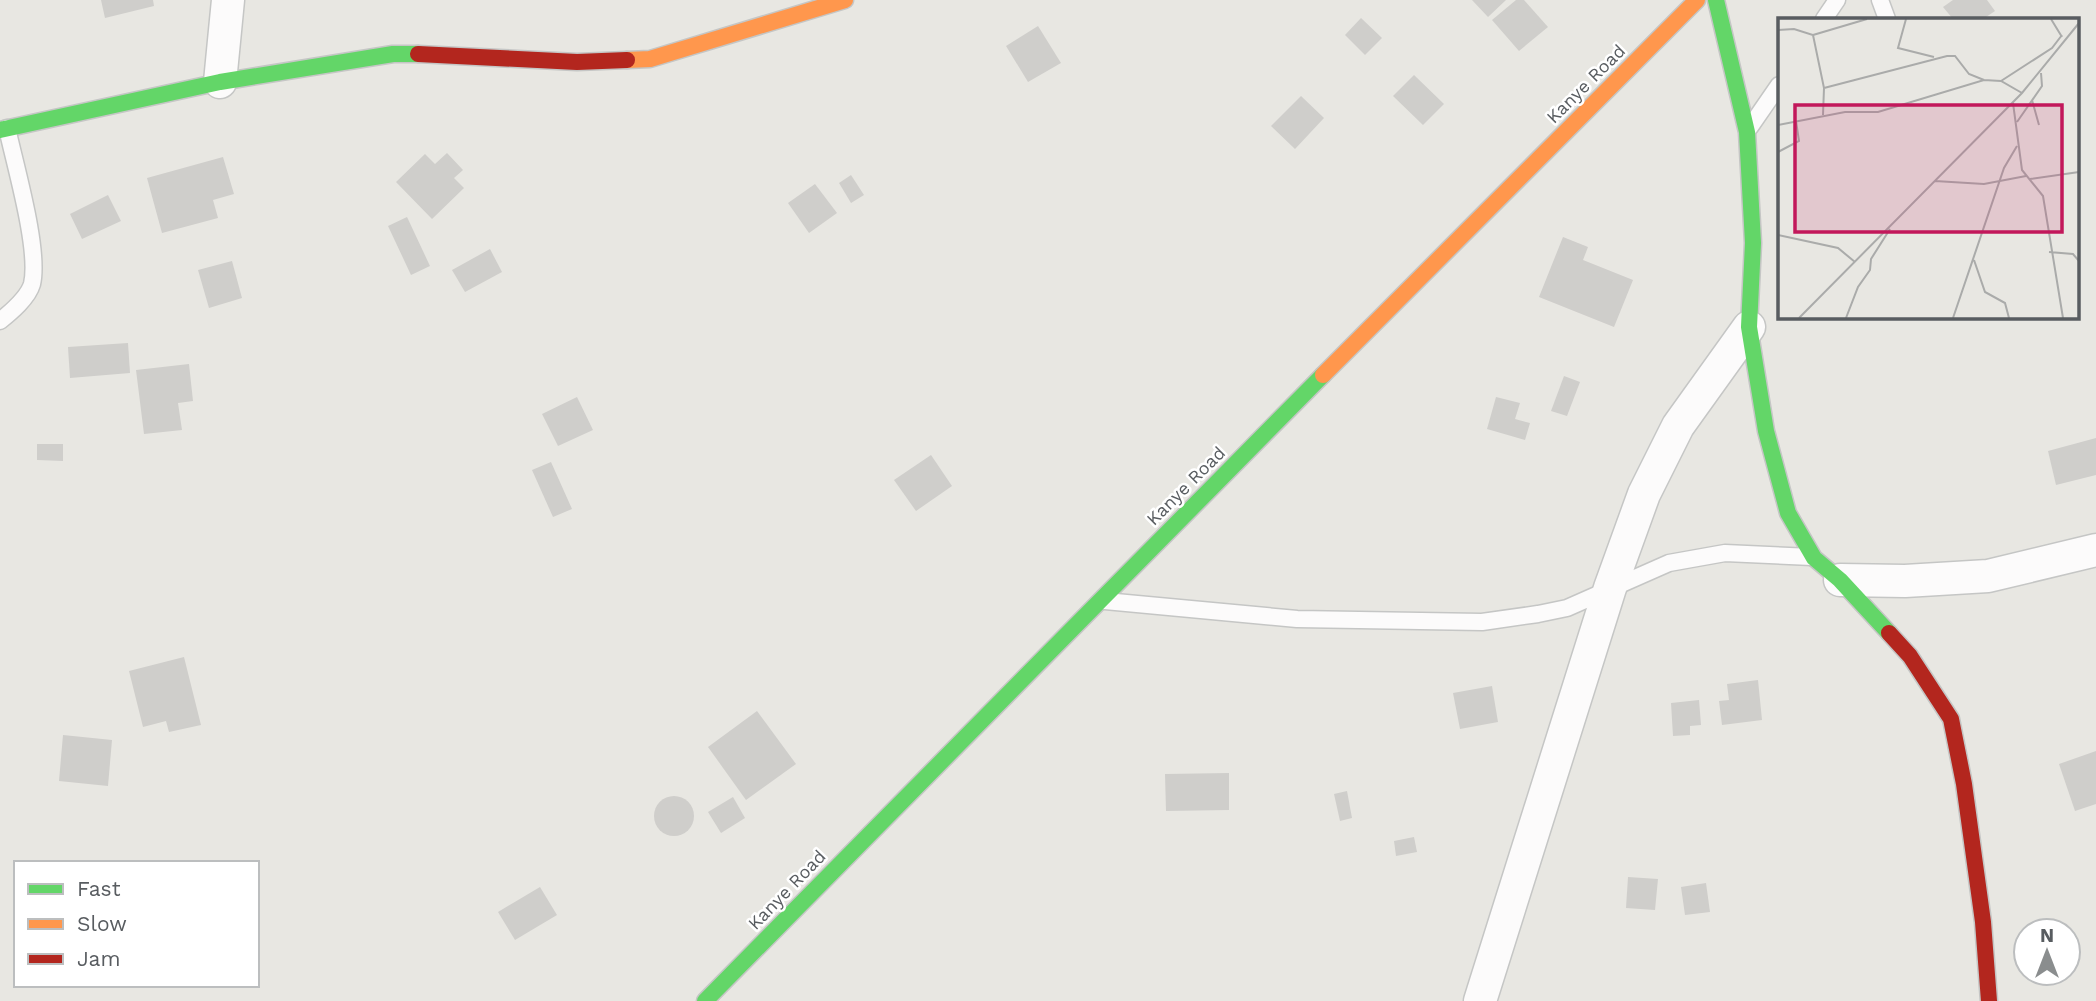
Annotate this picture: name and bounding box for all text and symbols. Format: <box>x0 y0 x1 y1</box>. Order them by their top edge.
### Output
inset map <box>1778 18 2078 318</box>
street label: Kanye Road <box>1542 40 1629 127</box>
street label: Kanye Road <box>1142 442 1229 529</box>
street label: Kanye Road <box>744 846 830 934</box>
legend <box>14 861 259 987</box>
text: Fast <box>77 876 121 901</box>
text: Slow <box>77 911 127 936</box>
north arrow <box>2012 917 2082 987</box>
text: N <box>2040 924 2054 947</box>
text: Jam <box>77 946 120 971</box>

